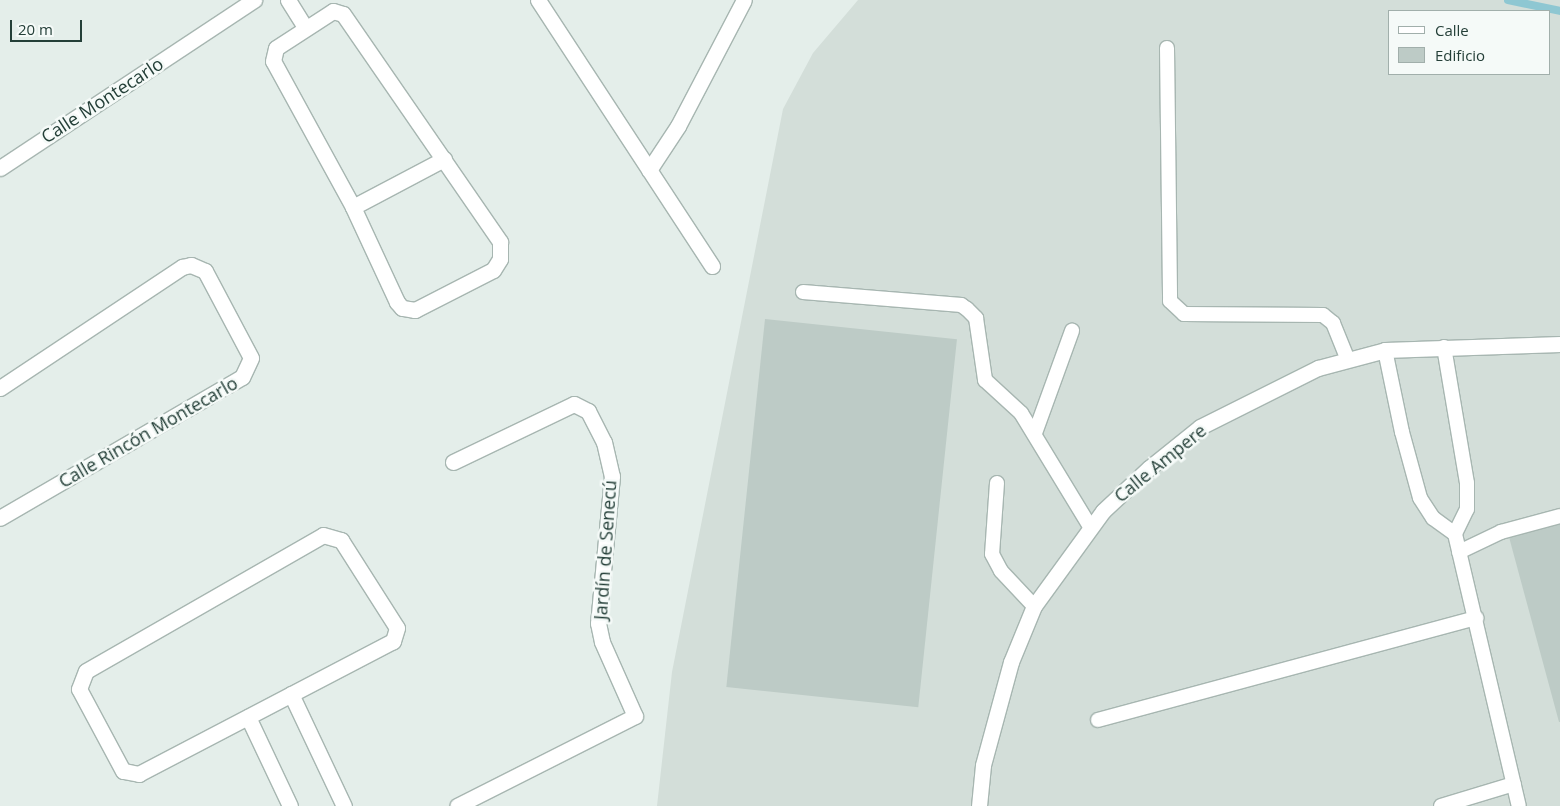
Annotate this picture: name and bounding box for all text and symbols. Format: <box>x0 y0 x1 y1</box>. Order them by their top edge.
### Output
scale bar <box>12 10 85 42</box>
legend <box>1388 10 1550 75</box>
text: 20 m <box>18 19 53 39</box>
text: Calle <box>1435 20 1469 40</box>
text: Edificio <box>1435 45 1485 65</box>
street label: Calle Montecarlo <box>37 53 167 147</box>
street label: Calle Rincón Montecarlo <box>55 372 241 492</box>
street label: Calle Ampere <box>1110 419 1210 507</box>
street label: Jardín de Senecú <box>589 479 621 621</box>

